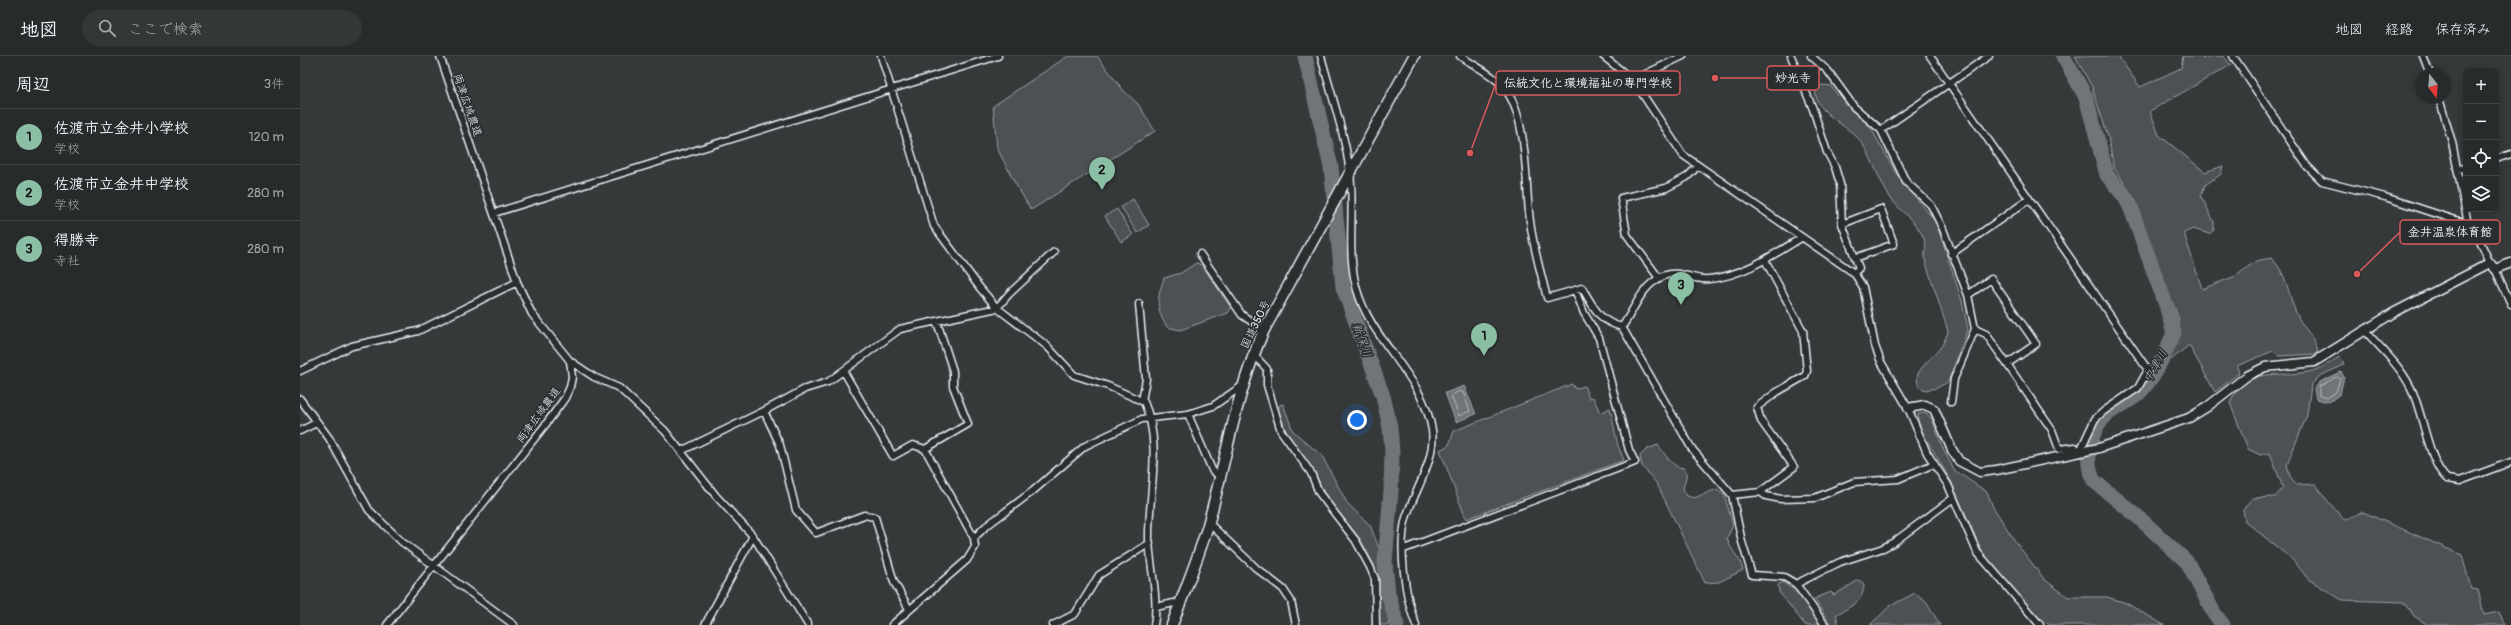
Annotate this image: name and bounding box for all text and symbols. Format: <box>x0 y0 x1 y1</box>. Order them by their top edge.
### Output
search box <box>82 10 362 46</box>
icon: search <box>96 17 118 39</box>
text: 地図 <box>20 18 58 42</box>
text: ここで検索 <box>128 20 203 39</box>
text: 地図 <box>2335 21 2363 38</box>
text: 経路 <box>2385 21 2413 38</box>
text: 保存済み <box>2435 21 2491 38</box>
callout: 妙光寺 <box>1767 66 1819 90</box>
north arrow <box>2415 68 2451 104</box>
map controls <box>2463 68 2499 212</box>
button: + <box>2463 68 2499 104</box>
callout: 伝統文化と環境福祉の専門学校 <box>1496 71 1680 95</box>
text: 妙光寺 <box>1775 71 1811 86</box>
street label: 両津広域農道 <box>451 72 484 138</box>
text: 周辺 <box>16 74 50 95</box>
text: 3件 <box>264 76 284 92</box>
text: 伝統文化と環境福祉の専門学校 <box>1504 76 1672 91</box>
button: − <box>2463 104 2499 140</box>
text: 佐渡市立金井小学校 <box>54 119 189 138</box>
text: 1 <box>26 129 32 145</box>
text: 120 m <box>248 129 284 145</box>
button: locate <box>2463 140 2499 176</box>
text: 学校 <box>54 141 80 157</box>
pin: 2 <box>1089 157 1115 190</box>
text: 佐渡市立金井中学校 <box>54 175 189 194</box>
button: layers <box>2463 176 2499 212</box>
text: 2 <box>25 185 33 201</box>
text: 280 m <box>247 185 284 201</box>
text: 学校 <box>54 197 80 213</box>
callout: 金井温泉体育館 <box>2400 220 2500 244</box>
text: 金井温泉体育館 <box>2408 225 2492 240</box>
text: 得勝寺 <box>54 231 99 250</box>
text: 3 <box>25 241 33 257</box>
text: 280 m <box>247 241 284 257</box>
text: 寺社 <box>54 253 80 269</box>
pin: 3 <box>1668 272 1694 305</box>
street label: 国道350号 <box>1238 298 1273 351</box>
water label: 新保川 <box>1348 321 1375 360</box>
pin: 1 <box>1471 323 1497 356</box>
water label: 中津川 <box>2140 347 2171 386</box>
street label: 両津広域農道 <box>514 385 563 446</box>
your location <box>1347 410 1367 430</box>

